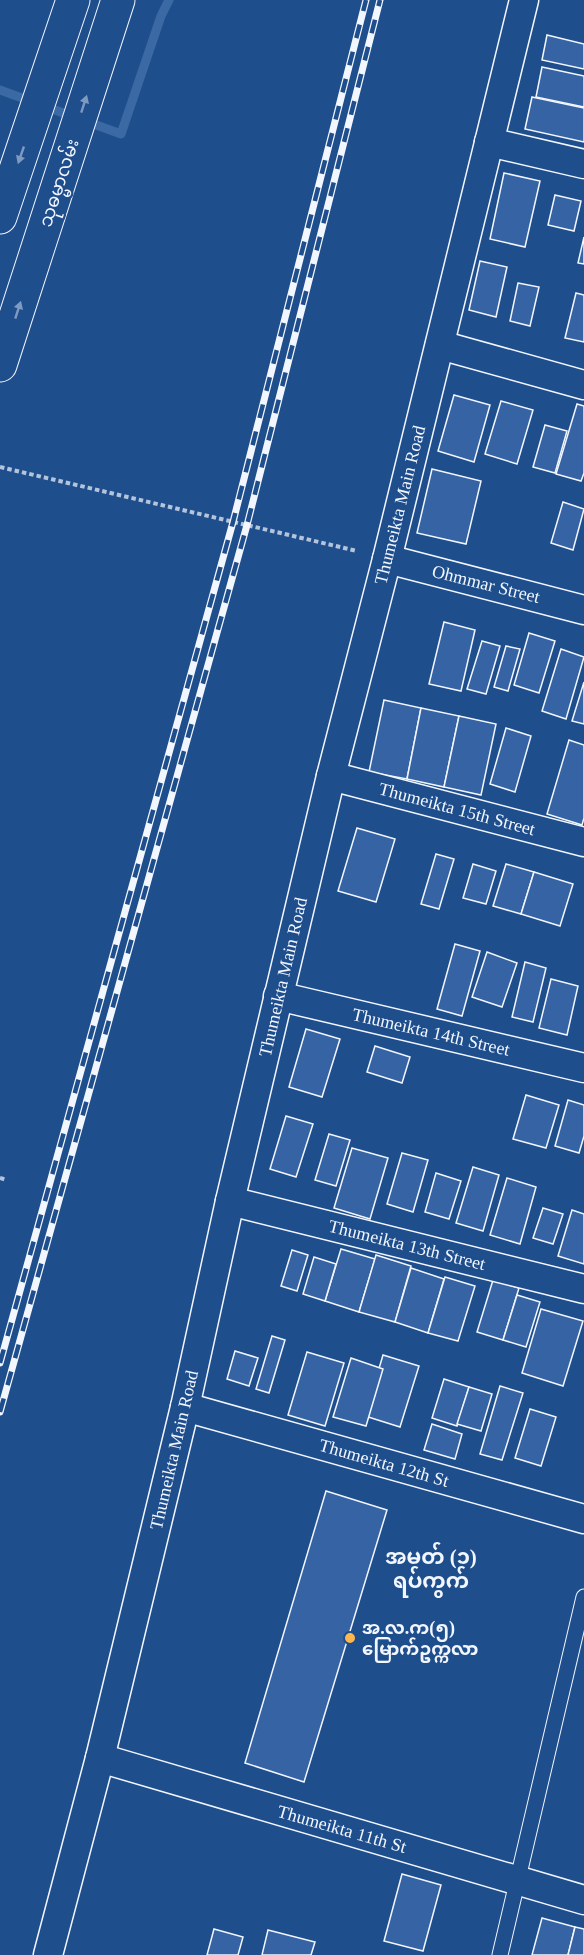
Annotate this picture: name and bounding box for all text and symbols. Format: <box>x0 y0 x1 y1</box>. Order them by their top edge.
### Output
one-way arrow <box>80 95 90 113</box>
street label: သုဓမ္မာလမ်း <box>33 135 88 231</box>
one-way arrow <box>16 146 25 164</box>
one-way arrow <box>14 301 23 319</box>
street label: Thumeikta Main Road <box>371 424 429 586</box>
street label: Ohmmar Street <box>430 561 542 607</box>
street label: Thumeikta 15th Street <box>377 779 537 839</box>
street label: Thumeikta Main Road <box>255 895 311 1059</box>
street label: Thumeikta 14th Street <box>350 1004 512 1060</box>
street label: Thumeikta 13th Street <box>326 1216 488 1274</box>
street label: Thumeikta Main Road <box>146 1368 202 1532</box>
street label: Thumeikta 12th St <box>317 1435 451 1491</box>
district label: အမှတ် (၁) ရပ်ကွက် <box>385 1541 477 1598</box>
place label: အ.လ.က(၅) မြောက်ဥက္ကလာ <box>362 1618 478 1663</box>
marker: အ.လ.က(၅) မြောက်ဥက္ကလာ <box>343 1631 357 1645</box>
street label: Thumeikta 11th St <box>275 1801 409 1857</box>

